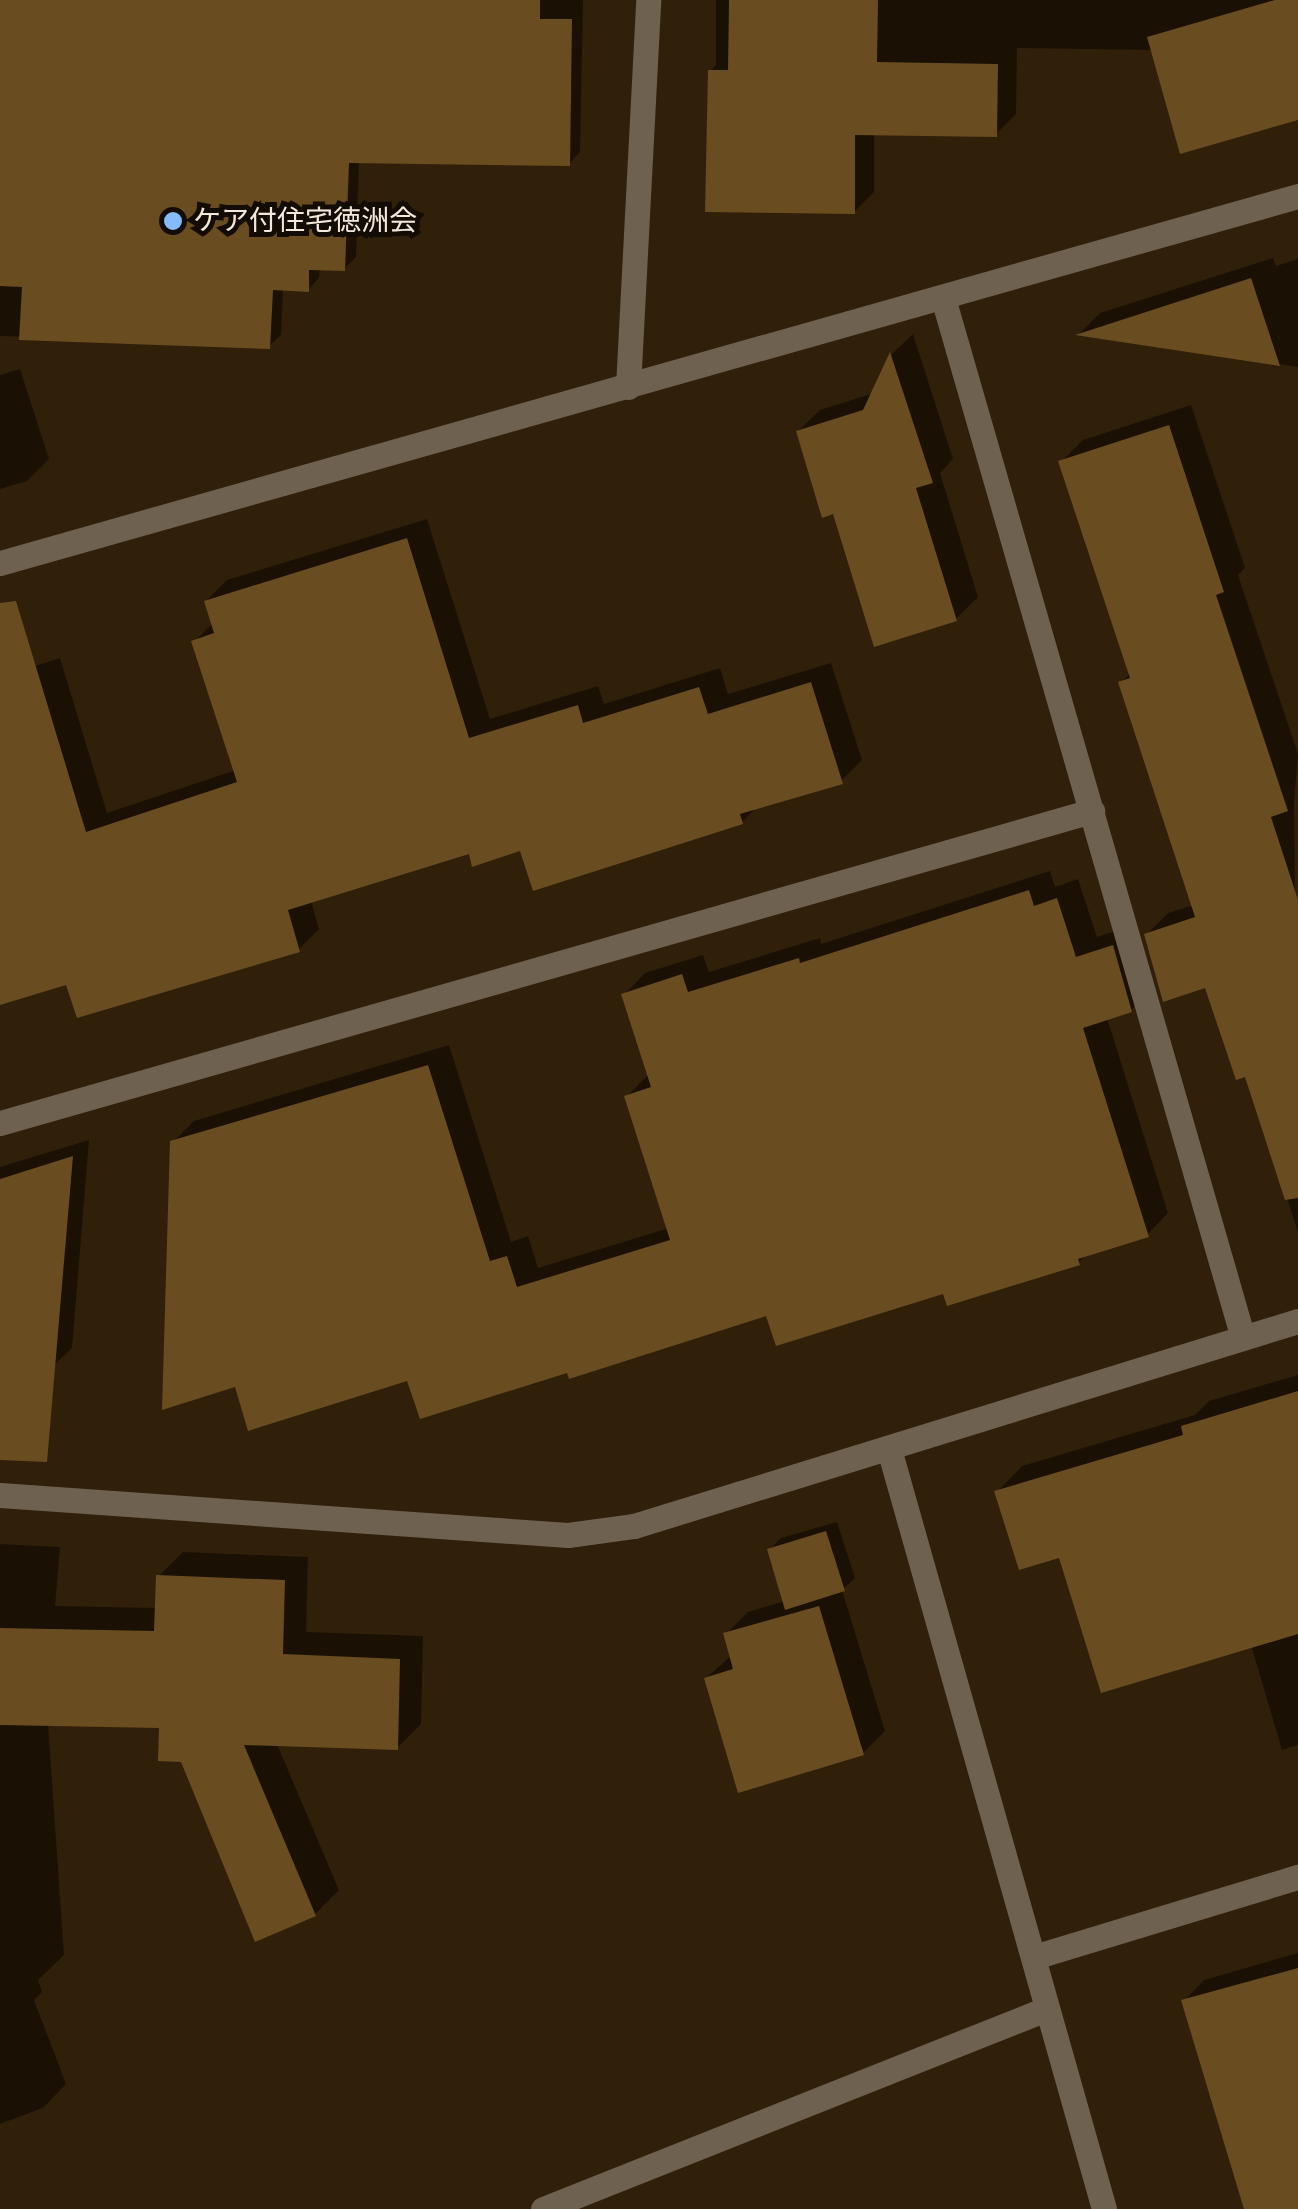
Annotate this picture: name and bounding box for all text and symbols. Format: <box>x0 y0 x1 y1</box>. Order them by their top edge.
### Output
place label: ケア付住宅徳洲会 <box>193 204 417 238</box>
marker: ケア付住宅徳洲会 <box>162 210 184 232</box>

